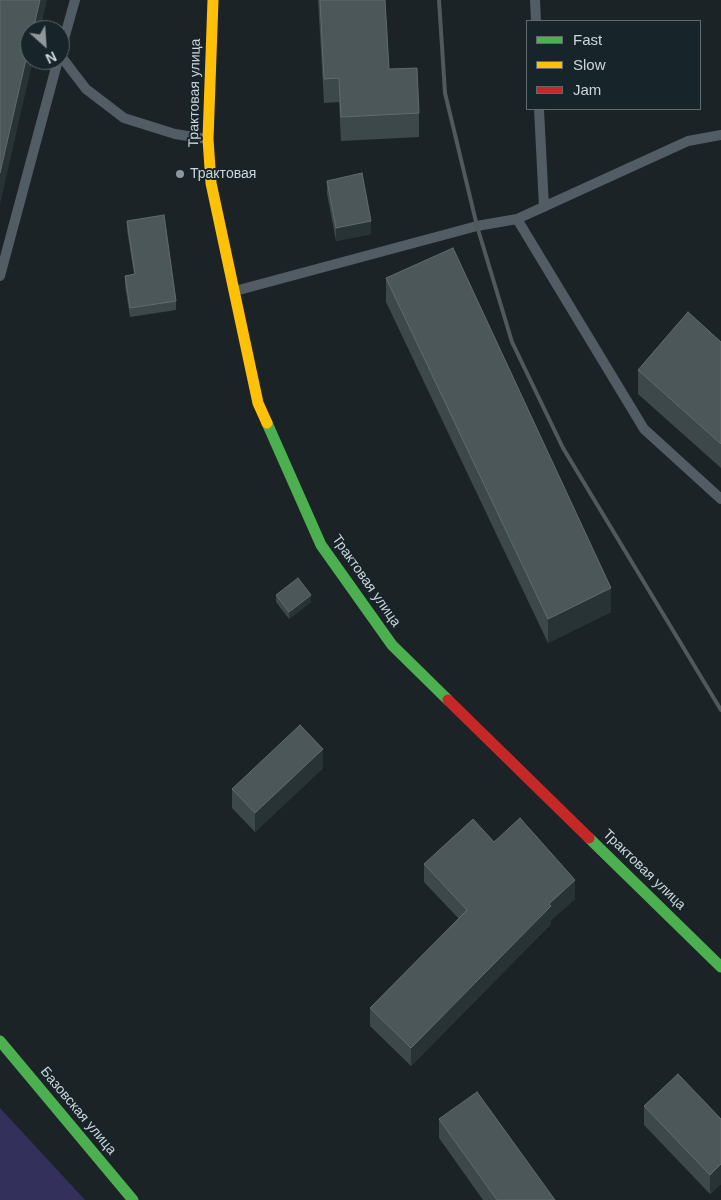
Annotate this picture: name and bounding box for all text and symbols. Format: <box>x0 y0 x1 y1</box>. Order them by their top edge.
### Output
north arrow <box>20 20 70 70</box>
legend <box>526 20 701 110</box>
text: Fast <box>573 31 602 48</box>
street label: Трактовая улица <box>186 39 204 147</box>
text: N <box>43 48 59 67</box>
text: Slow <box>573 56 606 73</box>
text: Jam <box>573 81 601 98</box>
place label: Трактовая <box>190 166 256 182</box>
marker: Трактовая <box>174 168 186 180</box>
street label: Трактовая улица <box>328 532 404 630</box>
street label: Трактовая улица <box>599 826 689 914</box>
street label: Базовская улица <box>36 1064 120 1158</box>

